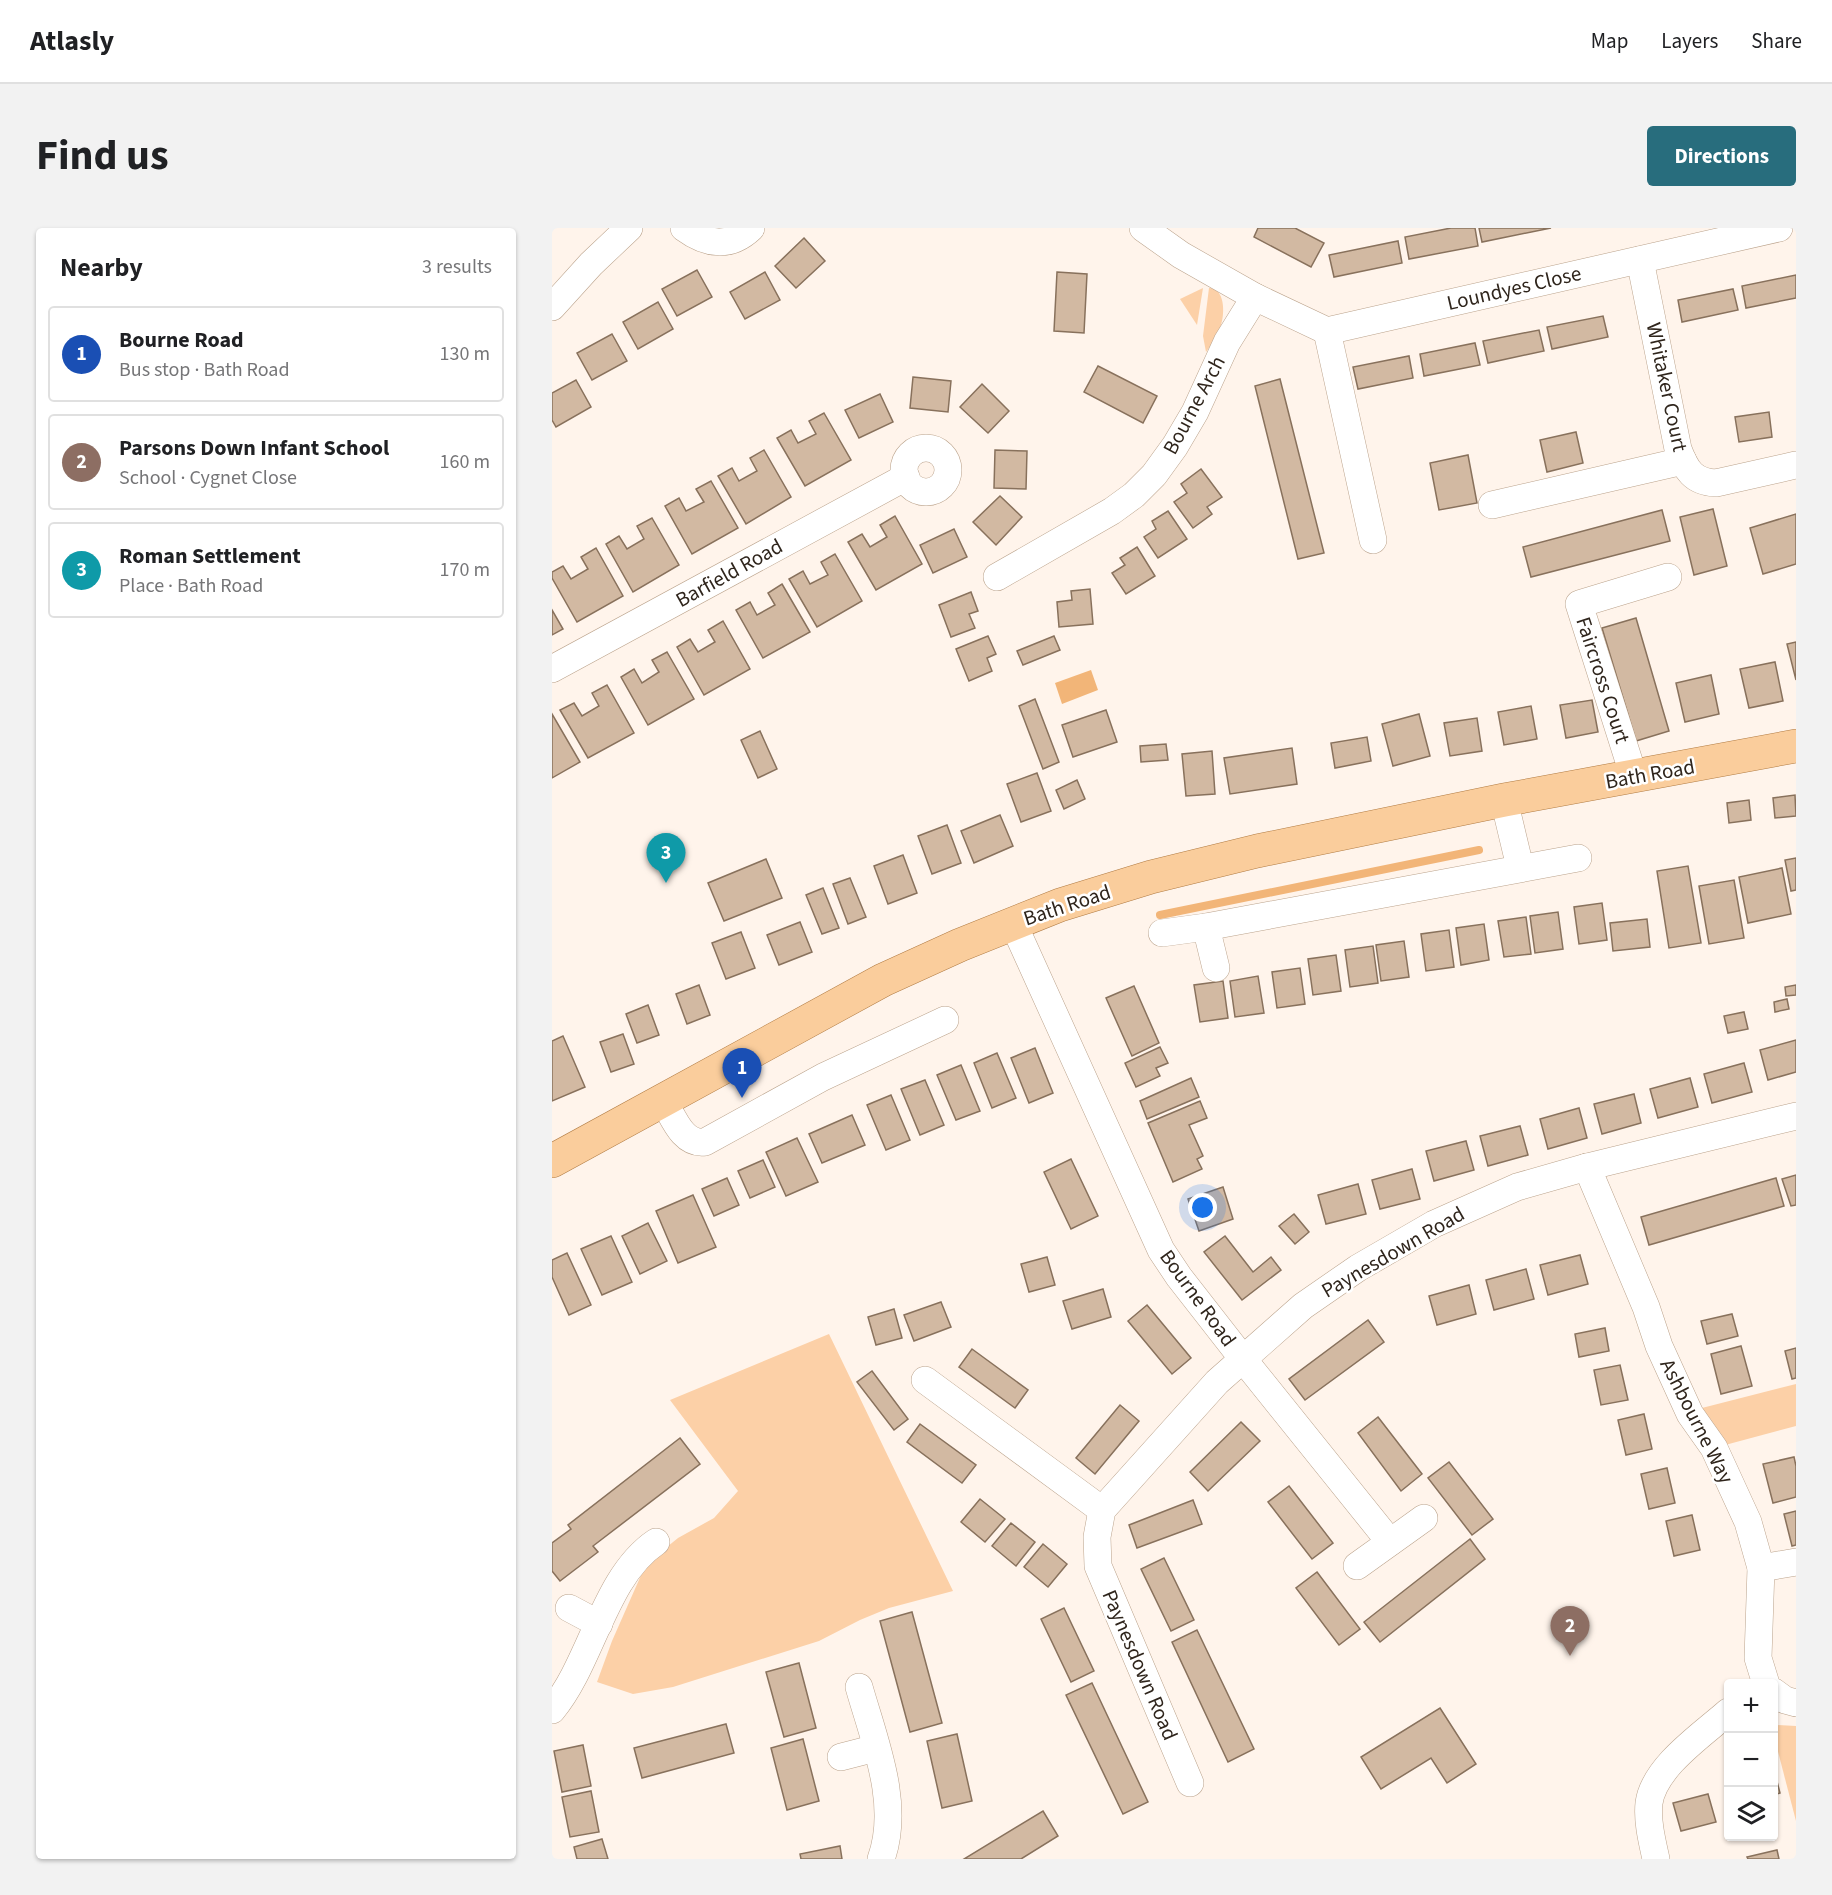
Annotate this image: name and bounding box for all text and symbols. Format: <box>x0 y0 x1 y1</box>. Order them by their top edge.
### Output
text: Atlasly <box>30 21 114 61</box>
text: Map <box>1591 26 1628 56</box>
text: Layers <box>1661 26 1718 56</box>
text: Share <box>1751 26 1802 56</box>
text: Find us <box>36 126 169 186</box>
button: Directions <box>1647 126 1796 186</box>
text: Nearby <box>60 249 143 286</box>
text: 3 results <box>422 253 492 281</box>
street label: Loundyes Close <box>1444 258 1584 318</box>
street label: Whitaker Court <box>1639 320 1695 454</box>
text: Bourne Road <box>119 324 244 356</box>
text: 1 <box>76 340 87 368</box>
text: 130 m <box>440 340 490 368</box>
street label: Bourne Arch <box>1155 350 1233 460</box>
text: Bus stop · Bath Road <box>119 356 290 384</box>
text: Parsons Down Infant School <box>119 432 389 464</box>
text: 2 <box>76 448 87 476</box>
text: 160 m <box>440 448 490 476</box>
text: School · Cygnet Close <box>119 464 297 492</box>
street label: Barfield Road <box>670 531 788 615</box>
text: Roman Settlement <box>119 540 301 572</box>
text: 3 <box>76 556 87 584</box>
text: 170 m <box>440 556 490 584</box>
text: Place · Bath Road <box>119 572 263 600</box>
street label: Faircross Court <box>1568 613 1638 747</box>
street label: Bath Road <box>1603 751 1697 797</box>
pin: 3 <box>646 834 686 883</box>
street label: Bath Road <box>1019 877 1115 933</box>
pin: 1 <box>722 1048 762 1098</box>
your location <box>1188 1193 1217 1222</box>
street label: Paynesdown Road <box>1316 1199 1470 1305</box>
street label: Bourne Road <box>1152 1243 1244 1353</box>
street label: Ashbourne Way <box>1653 1353 1741 1489</box>
street label: Paynesdown Road <box>1095 1585 1185 1745</box>
pin: 2 <box>1550 1606 1590 1656</box>
map controls <box>1724 1679 1778 1841</box>
button: + <box>1724 1679 1778 1733</box>
button: − <box>1724 1733 1778 1787</box>
button: layers <box>1724 1787 1778 1841</box>

